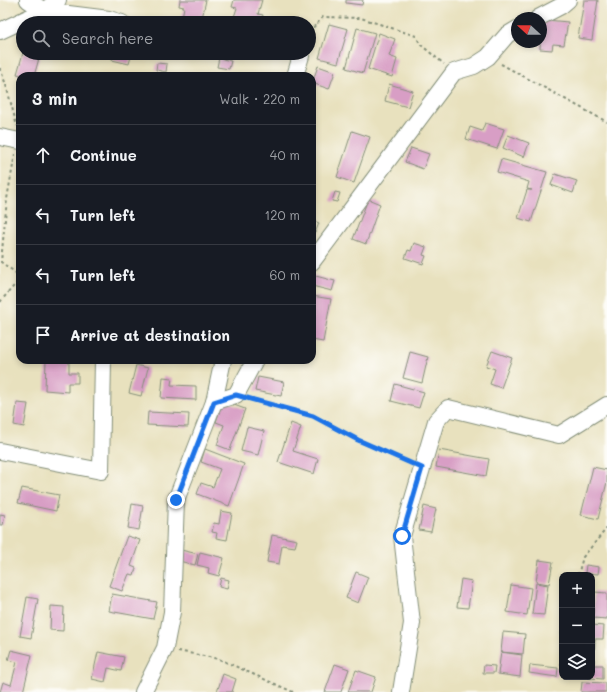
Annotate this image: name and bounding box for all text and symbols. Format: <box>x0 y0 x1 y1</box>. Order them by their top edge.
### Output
north arrow <box>511 12 547 48</box>
search box <box>16 16 316 60</box>
icon: search <box>30 27 52 49</box>
text: Search here <box>62 28 153 48</box>
text: 3 min <box>32 87 77 109</box>
text: Walk · 220 m <box>219 90 300 107</box>
icon: ahead <box>32 144 54 166</box>
text: Continue <box>70 145 137 165</box>
text: 40 m <box>270 146 300 163</box>
icon: left <box>32 204 54 226</box>
text: Turn left <box>70 205 135 225</box>
text: 120 m <box>264 206 300 223</box>
icon: left <box>32 264 54 286</box>
text: Turn left <box>70 265 135 285</box>
text: 60 m <box>270 266 300 283</box>
icon: arrive <box>32 324 54 346</box>
text: Arrive at destination <box>70 325 230 345</box>
route end <box>167 491 185 509</box>
route start <box>393 527 411 545</box>
map controls <box>559 572 595 680</box>
button: + <box>559 572 595 608</box>
button: − <box>559 608 595 644</box>
button: layers <box>559 644 595 680</box>

